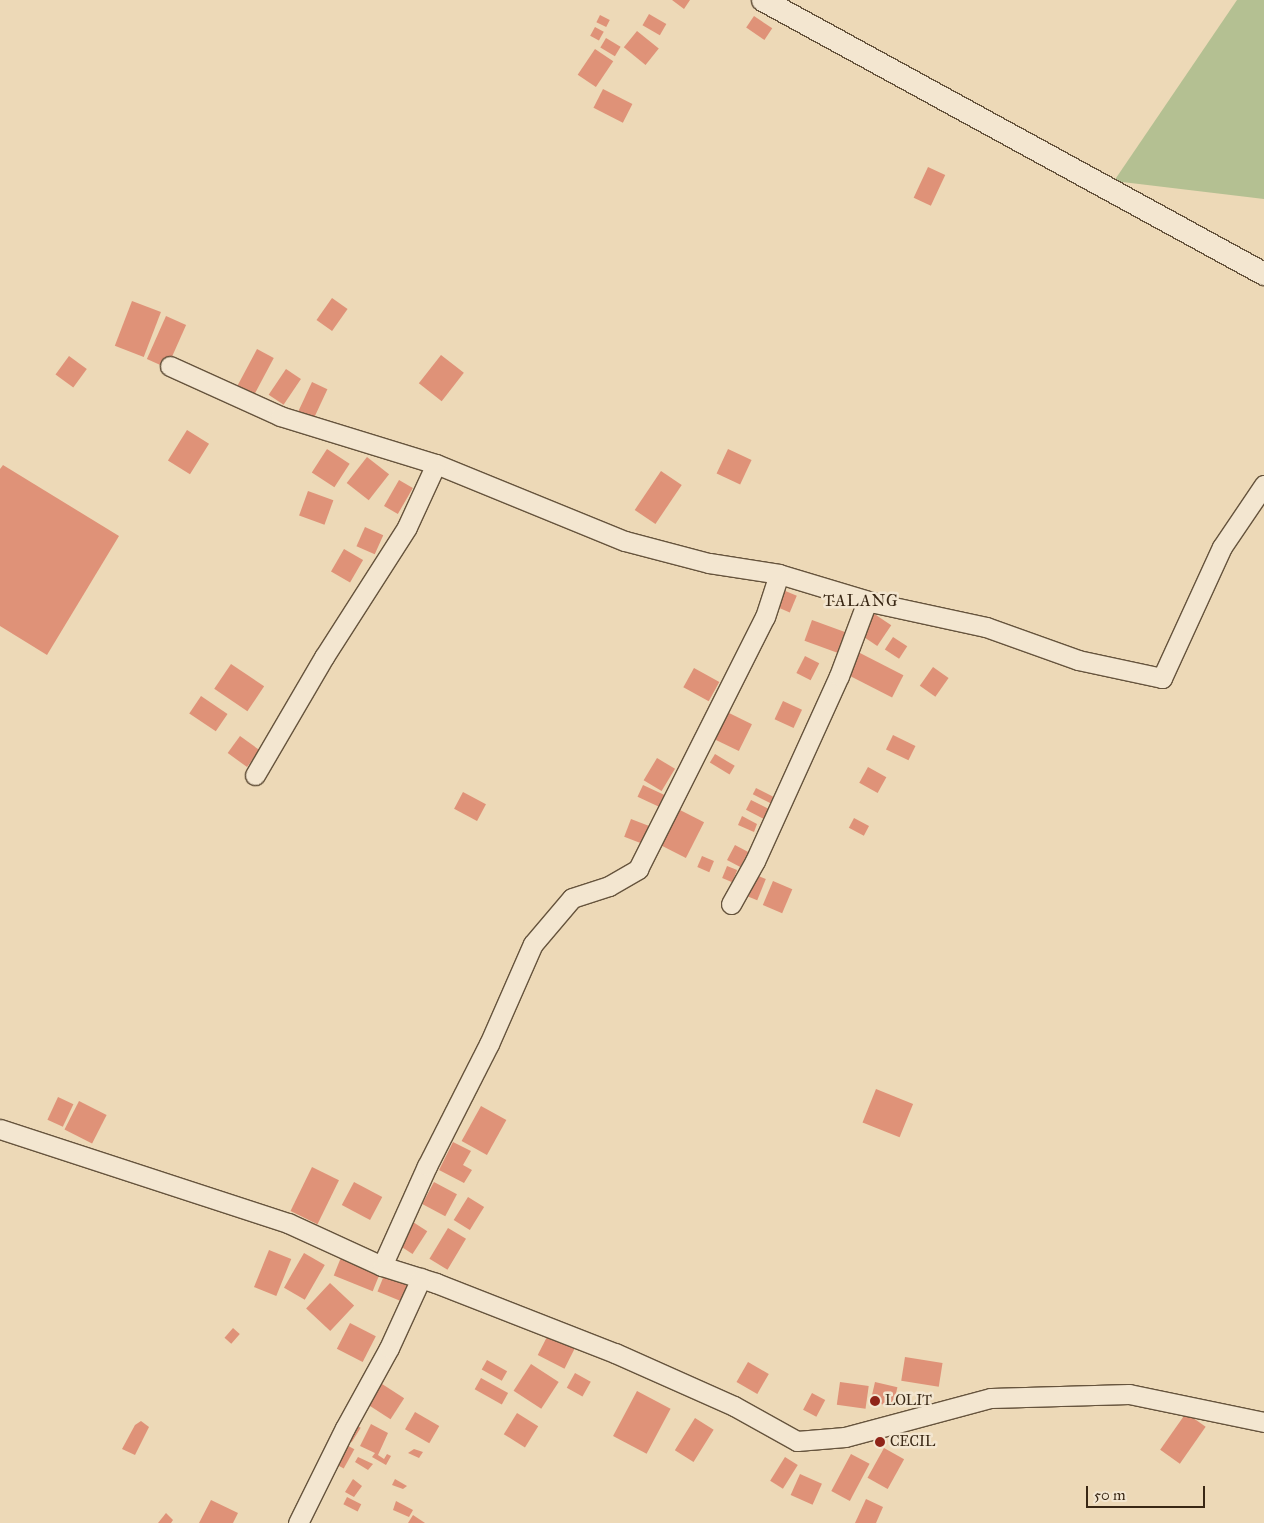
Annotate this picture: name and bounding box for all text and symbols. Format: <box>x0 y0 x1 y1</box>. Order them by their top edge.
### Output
district label: TALANG <box>822 591 900 611</box>
place label: LOLIT <box>885 1393 932 1409</box>
marker: LOLIT <box>869 1395 881 1407</box>
place label: CECIL <box>890 1434 935 1450</box>
marker: CECIL <box>874 1436 886 1448</box>
scale bar <box>1089 1476 1208 1508</box>
text: 50 m <box>1094 1486 1126 1504</box>

